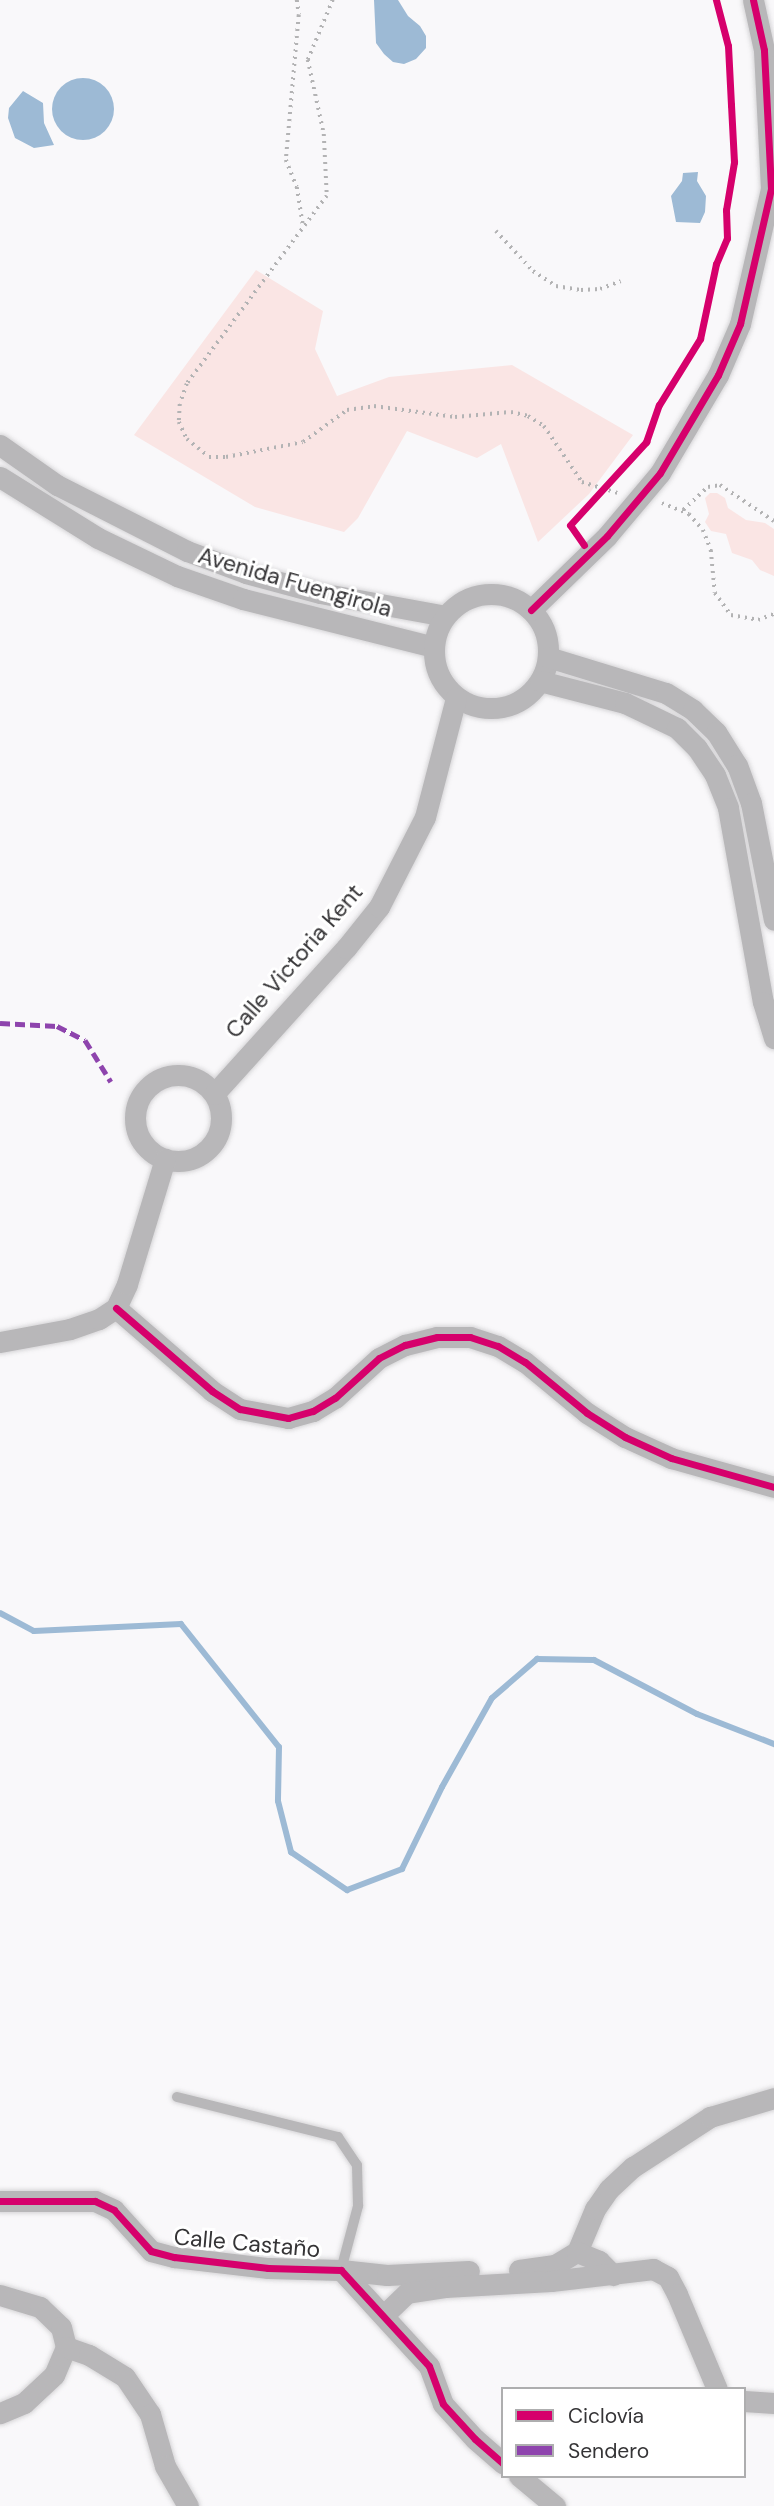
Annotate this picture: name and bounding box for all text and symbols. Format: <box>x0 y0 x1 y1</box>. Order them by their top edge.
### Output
street label: Avenida Fuengirola <box>195 541 395 623</box>
street label: Calle Victoria Kent <box>220 878 368 1044</box>
street label: Calle Castaño <box>173 2223 321 2263</box>
legend <box>501 2387 746 2478</box>
text: Ciclovía <box>568 2402 644 2430</box>
text: Sendero <box>568 2437 649 2465</box>

